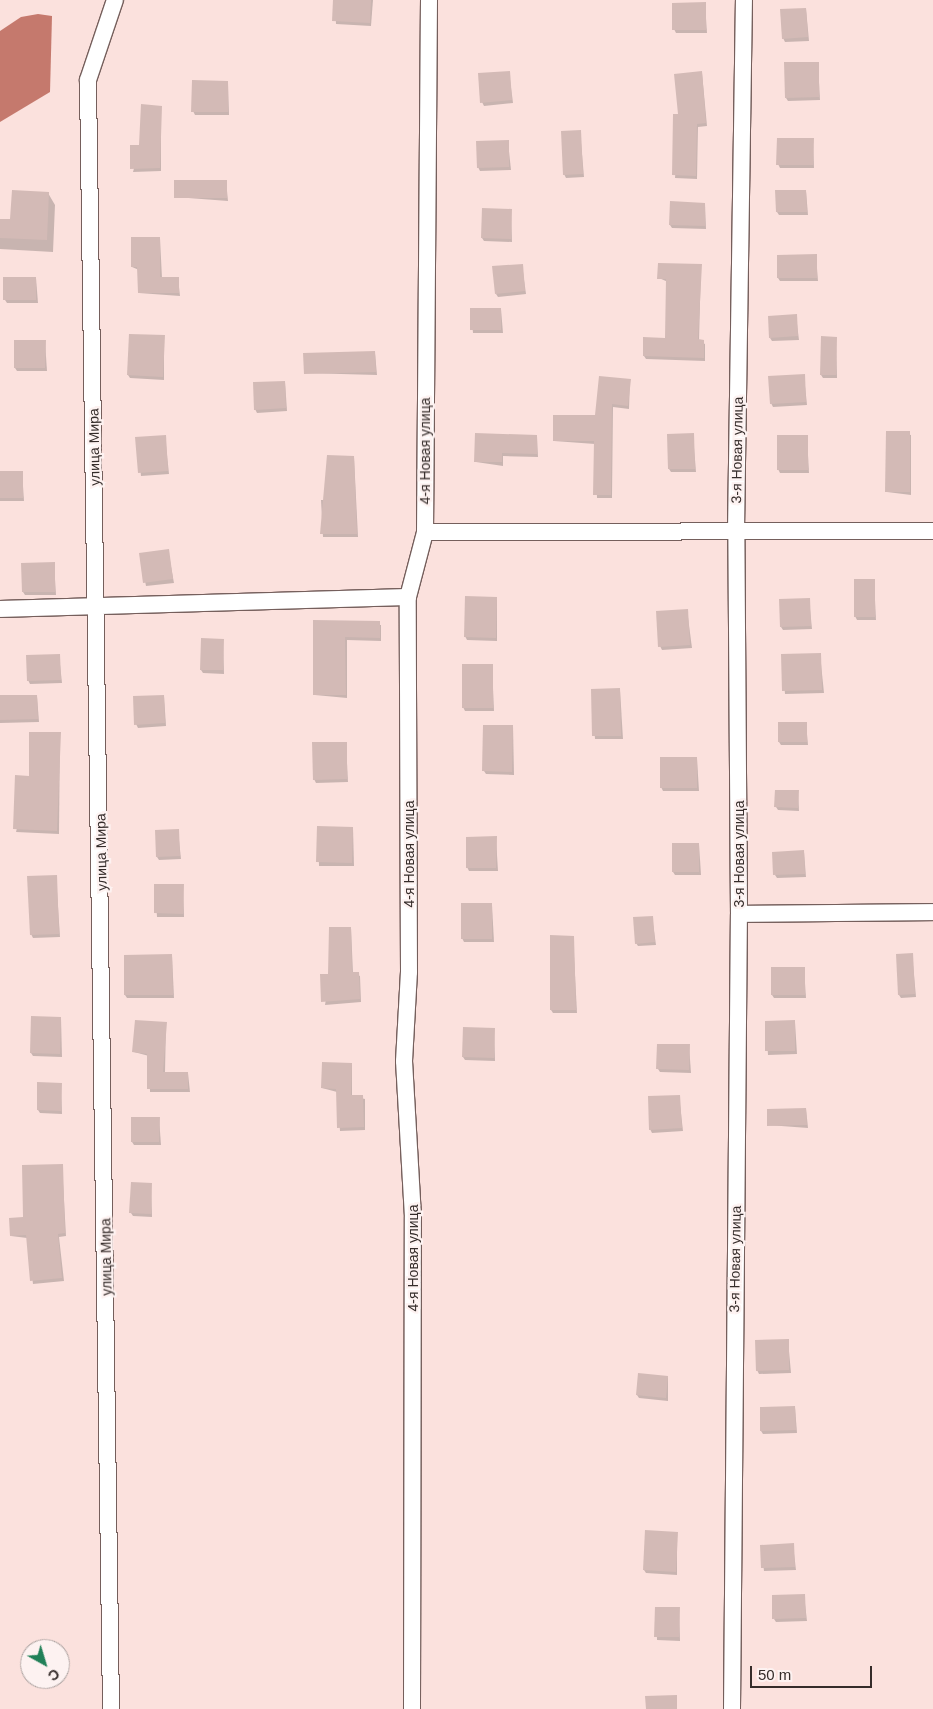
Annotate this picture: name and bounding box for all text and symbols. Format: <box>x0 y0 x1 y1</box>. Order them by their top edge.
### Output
street label: 3-я Новая улица <box>728 396 746 504</box>
street label: 4-я Новая улица <box>417 398 433 504</box>
street label: улица Мира <box>85 408 103 486</box>
street label: 4-я Новая улица <box>401 801 417 907</box>
street label: 3-я Новая улица <box>731 801 747 907</box>
street label: улица Мира <box>92 813 110 891</box>
street label: 4-я Новая улица <box>405 1205 421 1311</box>
street label: 3-я Новая улица <box>726 1205 744 1313</box>
street label: улица Мира <box>97 1218 115 1296</box>
north arrow <box>20 1639 70 1689</box>
scale bar <box>753 1656 876 1688</box>
text: С <box>45 1665 63 1684</box>
text: 50 m <box>758 1666 791 1683</box>

